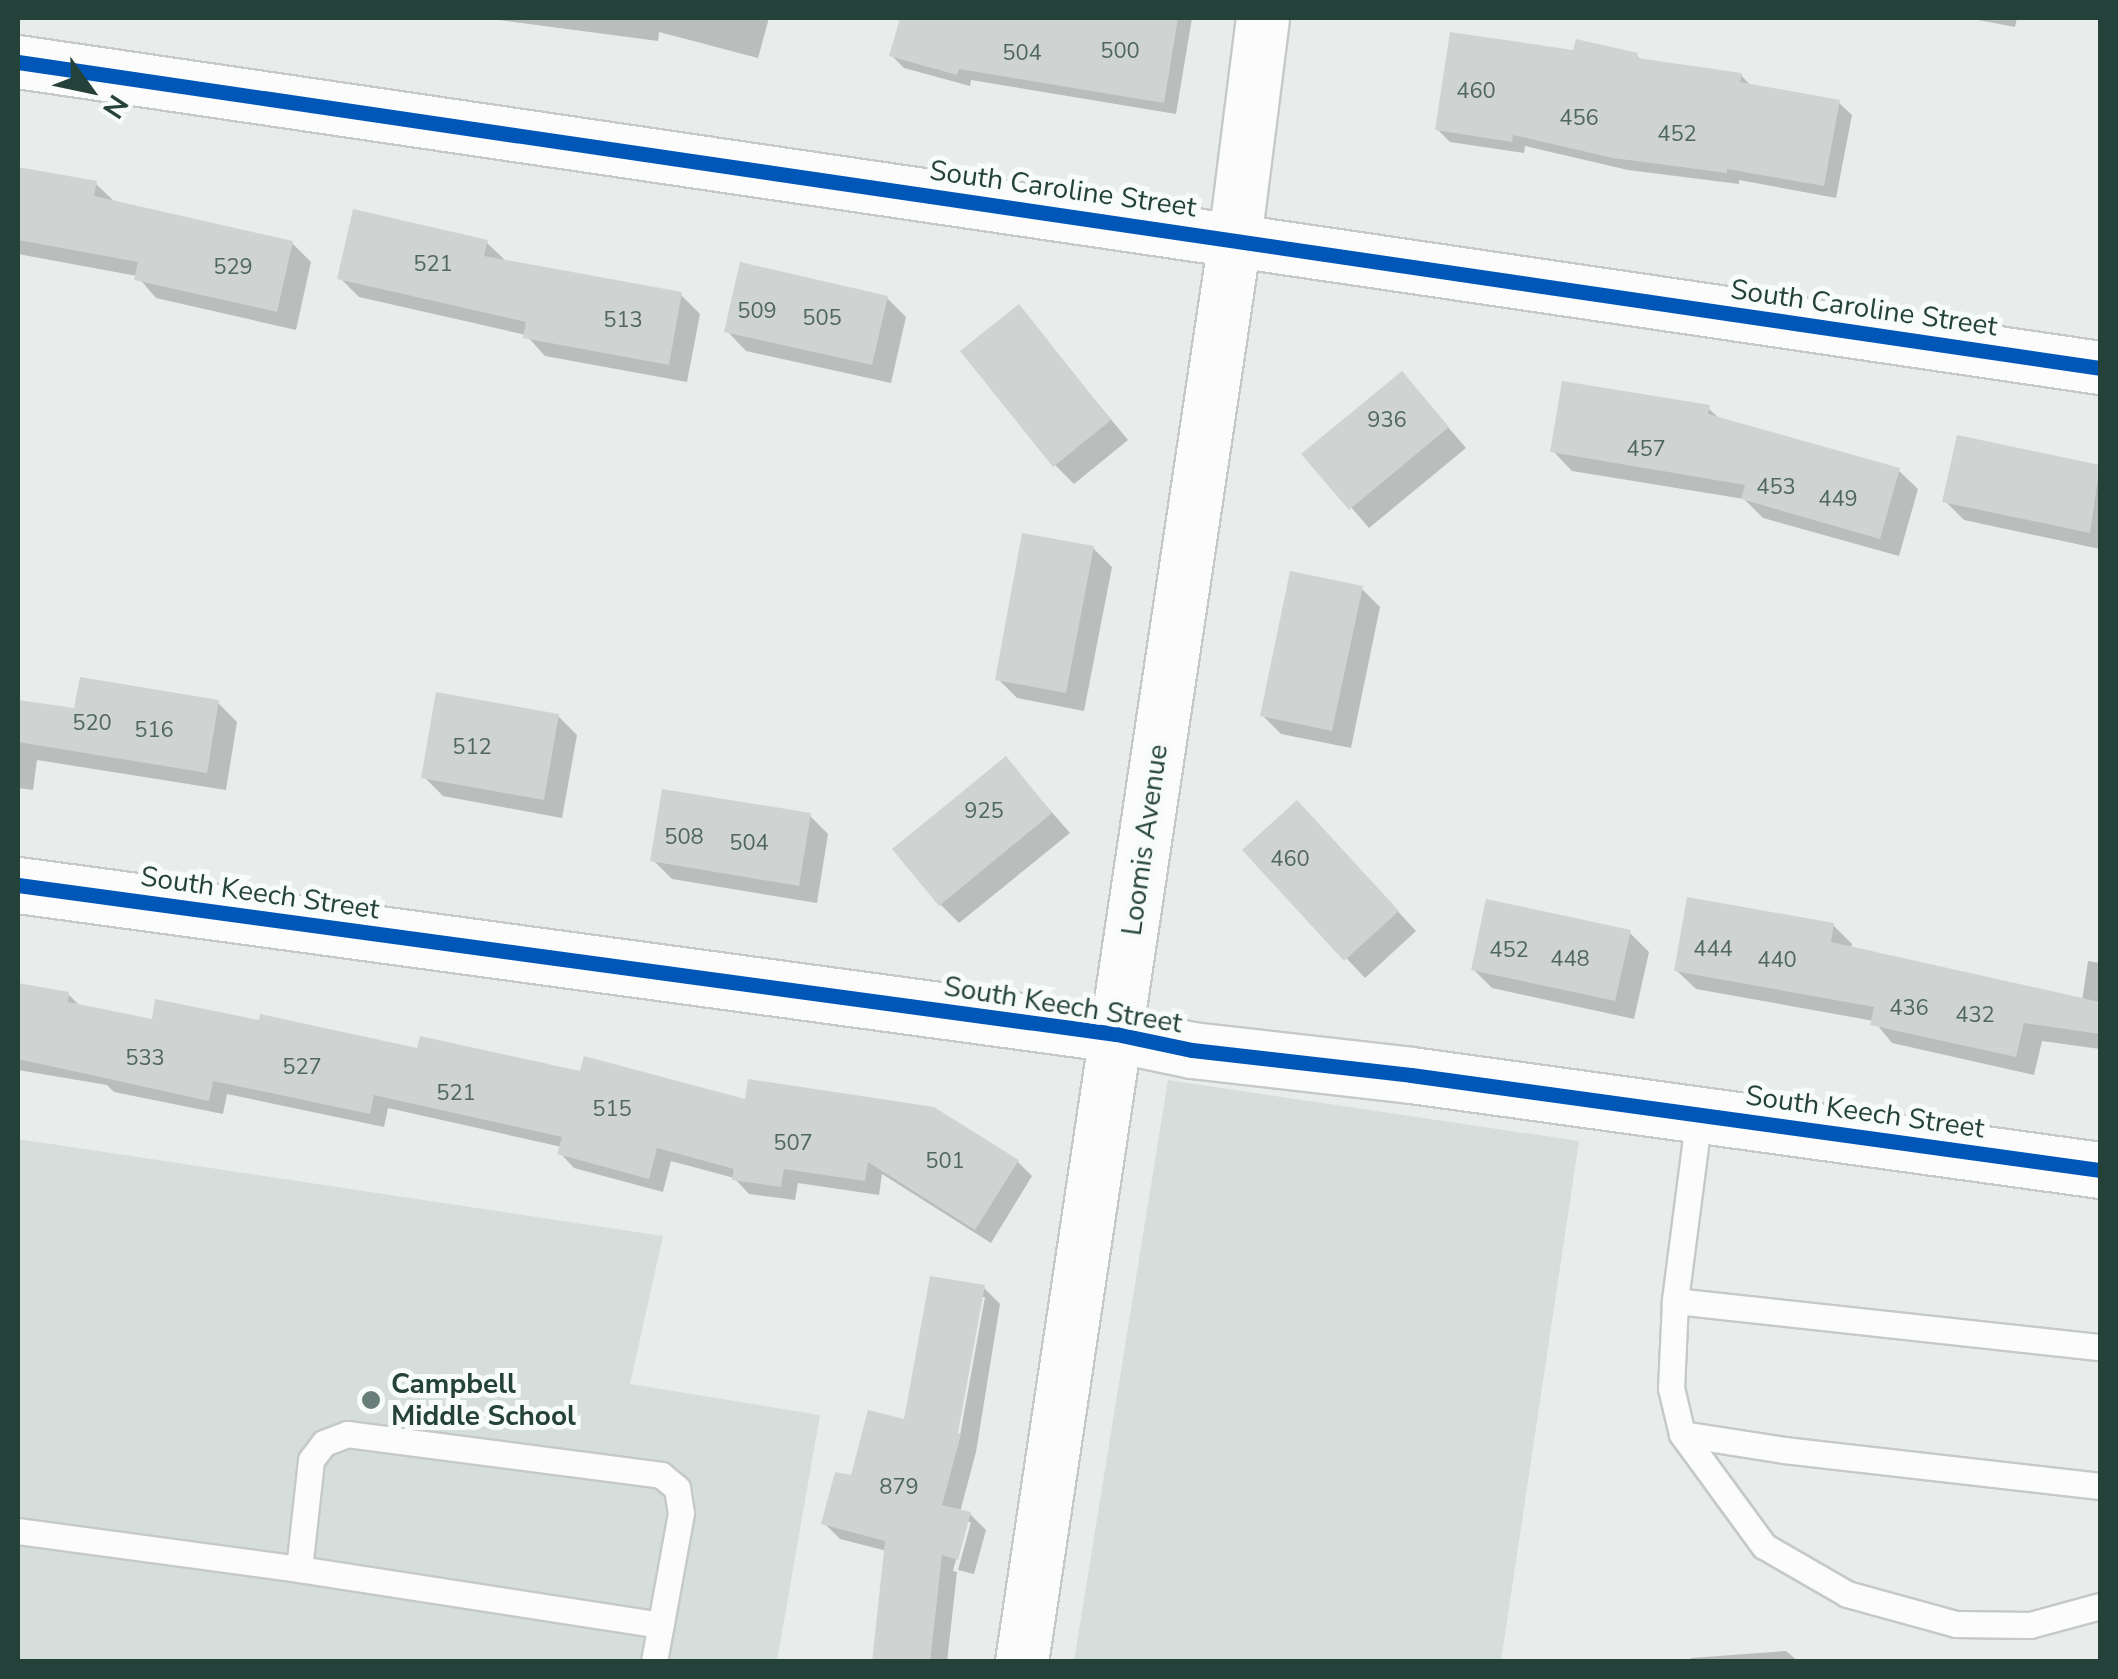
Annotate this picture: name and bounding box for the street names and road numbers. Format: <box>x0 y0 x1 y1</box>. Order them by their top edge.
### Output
street label: South Caroline Street <box>927 154 1199 224</box>
street label: South Caroline Street <box>1728 273 2000 343</box>
street label: Loomis Avenue <box>1115 742 1175 938</box>
street label: South Keech Street <box>138 860 382 926</box>
street label: South Keech Street <box>941 970 1185 1040</box>
street label: South Keech Street <box>1743 1079 1987 1145</box>

